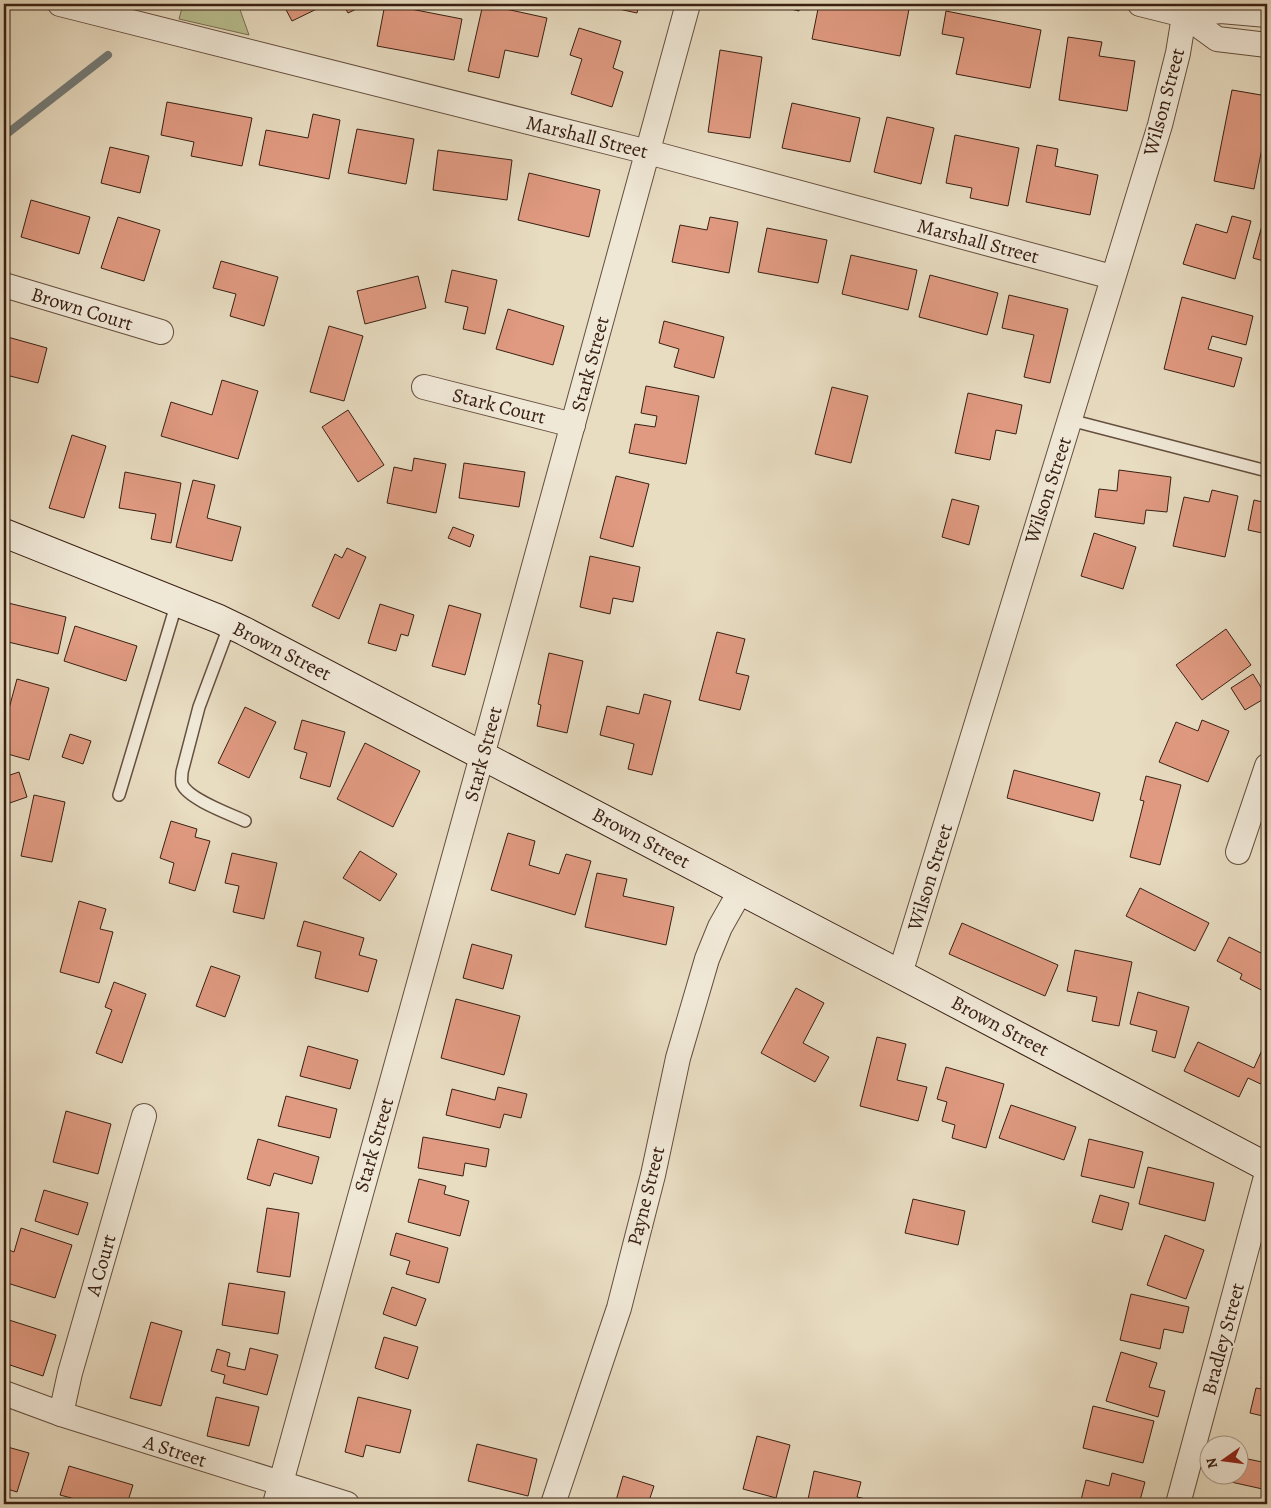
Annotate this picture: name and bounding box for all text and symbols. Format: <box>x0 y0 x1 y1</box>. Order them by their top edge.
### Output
street label: Wilson Street <box>1136 45 1191 160</box>
street label: Marshall Street <box>523 109 651 165</box>
street label: Marshall Street <box>914 212 1042 270</box>
street label: Brown Court <box>28 281 137 337</box>
street label: Stark Street <box>564 313 616 414</box>
street label: Stark Court <box>450 381 549 431</box>
street label: Wilson Street <box>1018 433 1078 548</box>
street label: Brown Street <box>228 615 336 688</box>
street label: Stark Street <box>457 703 509 804</box>
street label: Brown Street <box>587 801 695 875</box>
street label: Wilson Street <box>901 820 959 935</box>
street label: Brown Street <box>946 989 1054 1063</box>
street label: Stark Street <box>348 1094 400 1195</box>
street label: Payne Street <box>621 1143 671 1249</box>
street label: A Court <box>79 1231 123 1300</box>
street label: Bradley Street <box>1195 1280 1251 1398</box>
street label: A Street <box>139 1428 210 1474</box>
north arrow <box>1198 1436 1248 1486</box>
text: N <box>1201 1456 1222 1470</box>

